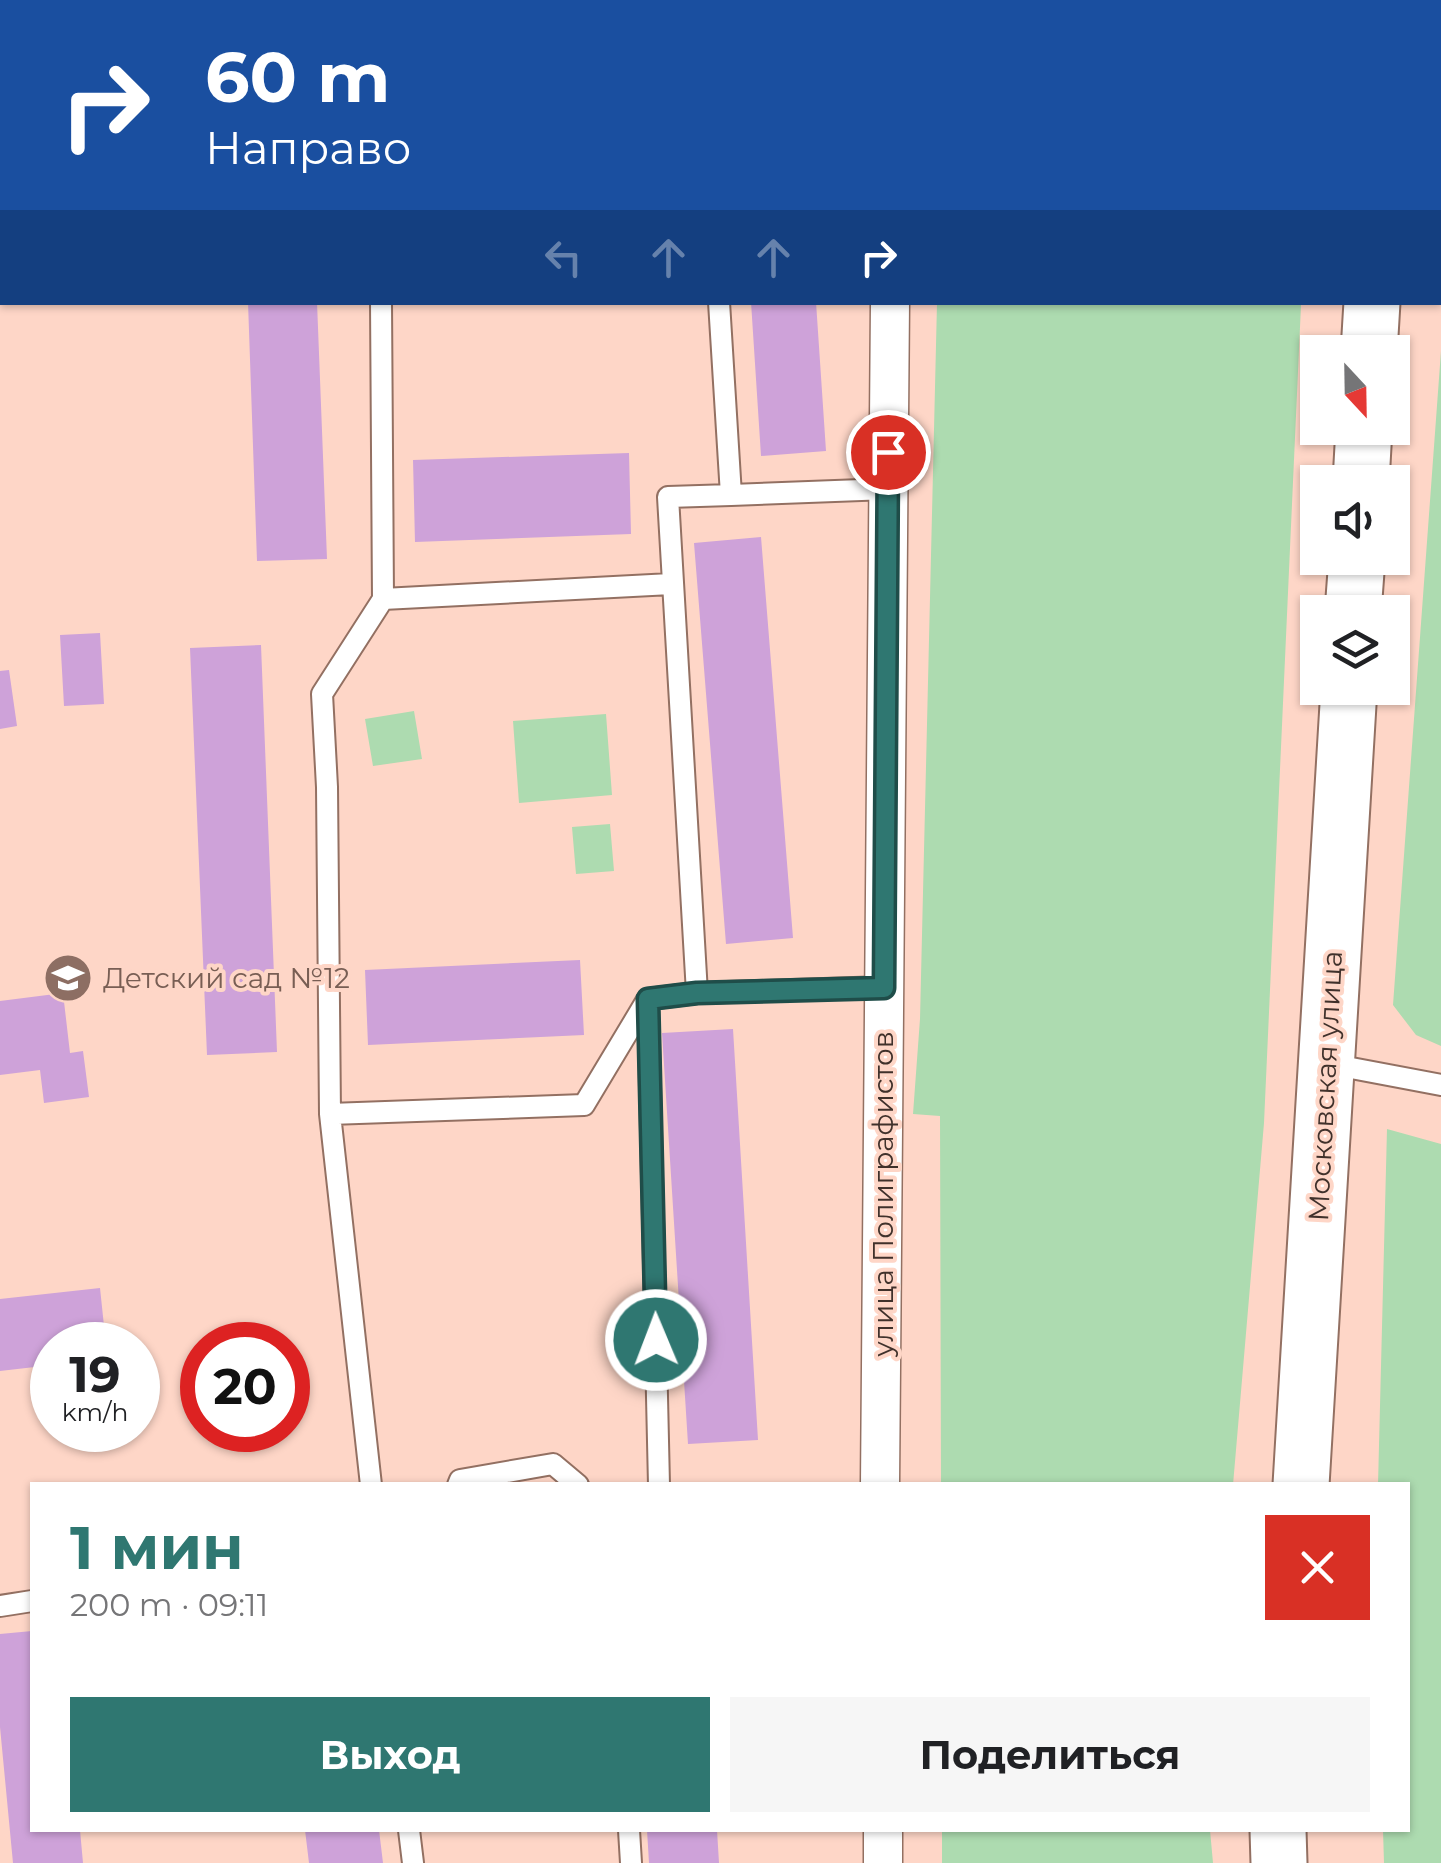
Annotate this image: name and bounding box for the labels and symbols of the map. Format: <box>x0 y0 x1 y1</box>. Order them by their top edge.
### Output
north arrow <box>1300 335 1410 445</box>
pin <box>846 410 931 495</box>
street label: Московская улица <box>1301 950 1349 1222</box>
school or university icon: Детский сад №12 <box>42 952 94 1004</box>
place label: Детский сад №12 <box>103 961 350 995</box>
street label: улица Полиграфистов <box>866 1031 900 1358</box>
position arrow <box>604 1288 708 1392</box>
speed limit sign: 20 <box>180 1322 310 1452</box>

